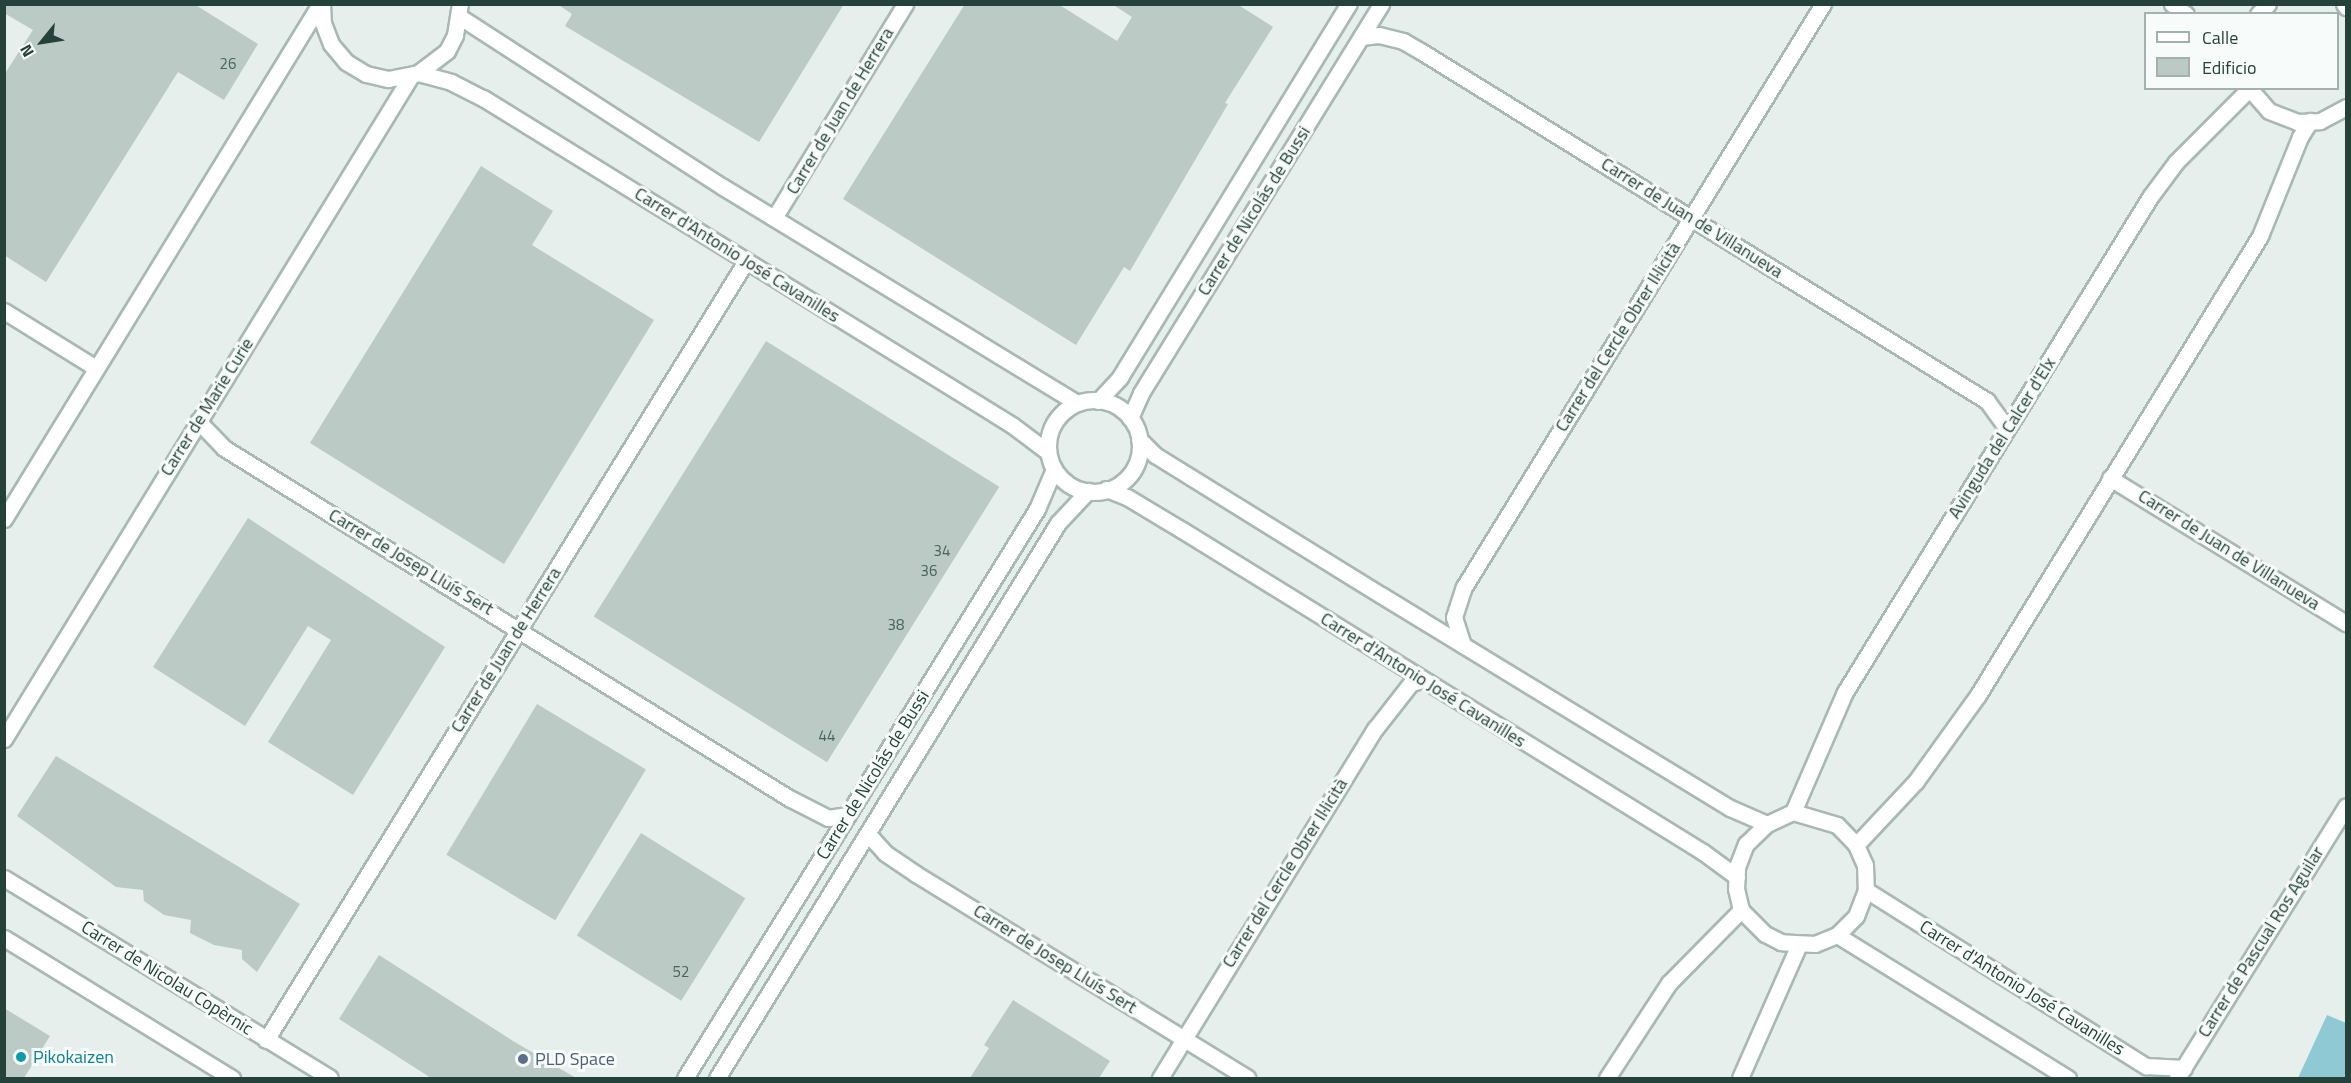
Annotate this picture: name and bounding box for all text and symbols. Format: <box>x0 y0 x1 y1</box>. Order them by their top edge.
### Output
north arrow <box>12 12 72 72</box>
legend <box>2144 12 2339 90</box>
street label: Carrer de Juan de Herrera <box>782 24 898 198</box>
text: Calle <box>2202 24 2238 51</box>
text: N <box>13 40 40 62</box>
text: Edificio <box>2202 54 2256 81</box>
house number: 26 <box>220 55 236 73</box>
street label: Carrer de Nicolás de Bussi <box>1193 122 1315 300</box>
street label: Carrer de Juan de Villanueva <box>1597 153 1787 283</box>
street label: Carrer d'Antonio José Cavanilles <box>630 183 844 327</box>
street label: Carrer del Cercle Obrer Il·licità <box>1551 238 1685 436</box>
street label: Carrer de Marie Curie <box>156 334 258 480</box>
street label: Avinguda del Calcer d'Elx <box>1944 353 2060 523</box>
street label: Carrer de Juan de Villanueva <box>2134 485 2324 615</box>
street label: Carrer de Josep Lluís Sert <box>325 504 497 620</box>
house number: 34 <box>934 542 950 560</box>
house number: 36 <box>921 562 937 580</box>
street label: Carrer de Juan de Herrera <box>446 563 566 737</box>
street label: Carrer d'Antonio José Cavanilles <box>1316 608 1530 752</box>
house number: 38 <box>888 616 904 634</box>
street label: Carrer de Nicolás de Bussi <box>812 686 934 864</box>
house number: 44 <box>819 727 835 745</box>
street label: Carrer del Cercle Obrer Il·licità <box>1218 774 1352 972</box>
street label: Carrer de Pascual Ros Aguilar <box>2193 843 2329 1041</box>
street label: Carrer de Josep Lluís Sert <box>969 900 1141 1018</box>
street label: Carrer de Nicolau Copèrnic <box>77 916 257 1040</box>
street label: Carrer d'Antonio José Cavanilles <box>1915 916 2129 1060</box>
house number: 52 <box>673 963 689 981</box>
place label: Pikokaizen <box>33 1046 114 1068</box>
place label: PLD Space <box>535 1048 615 1070</box>
marker: Pikokaizen <box>14 1050 28 1064</box>
marker: PLD Space <box>516 1052 530 1066</box>

